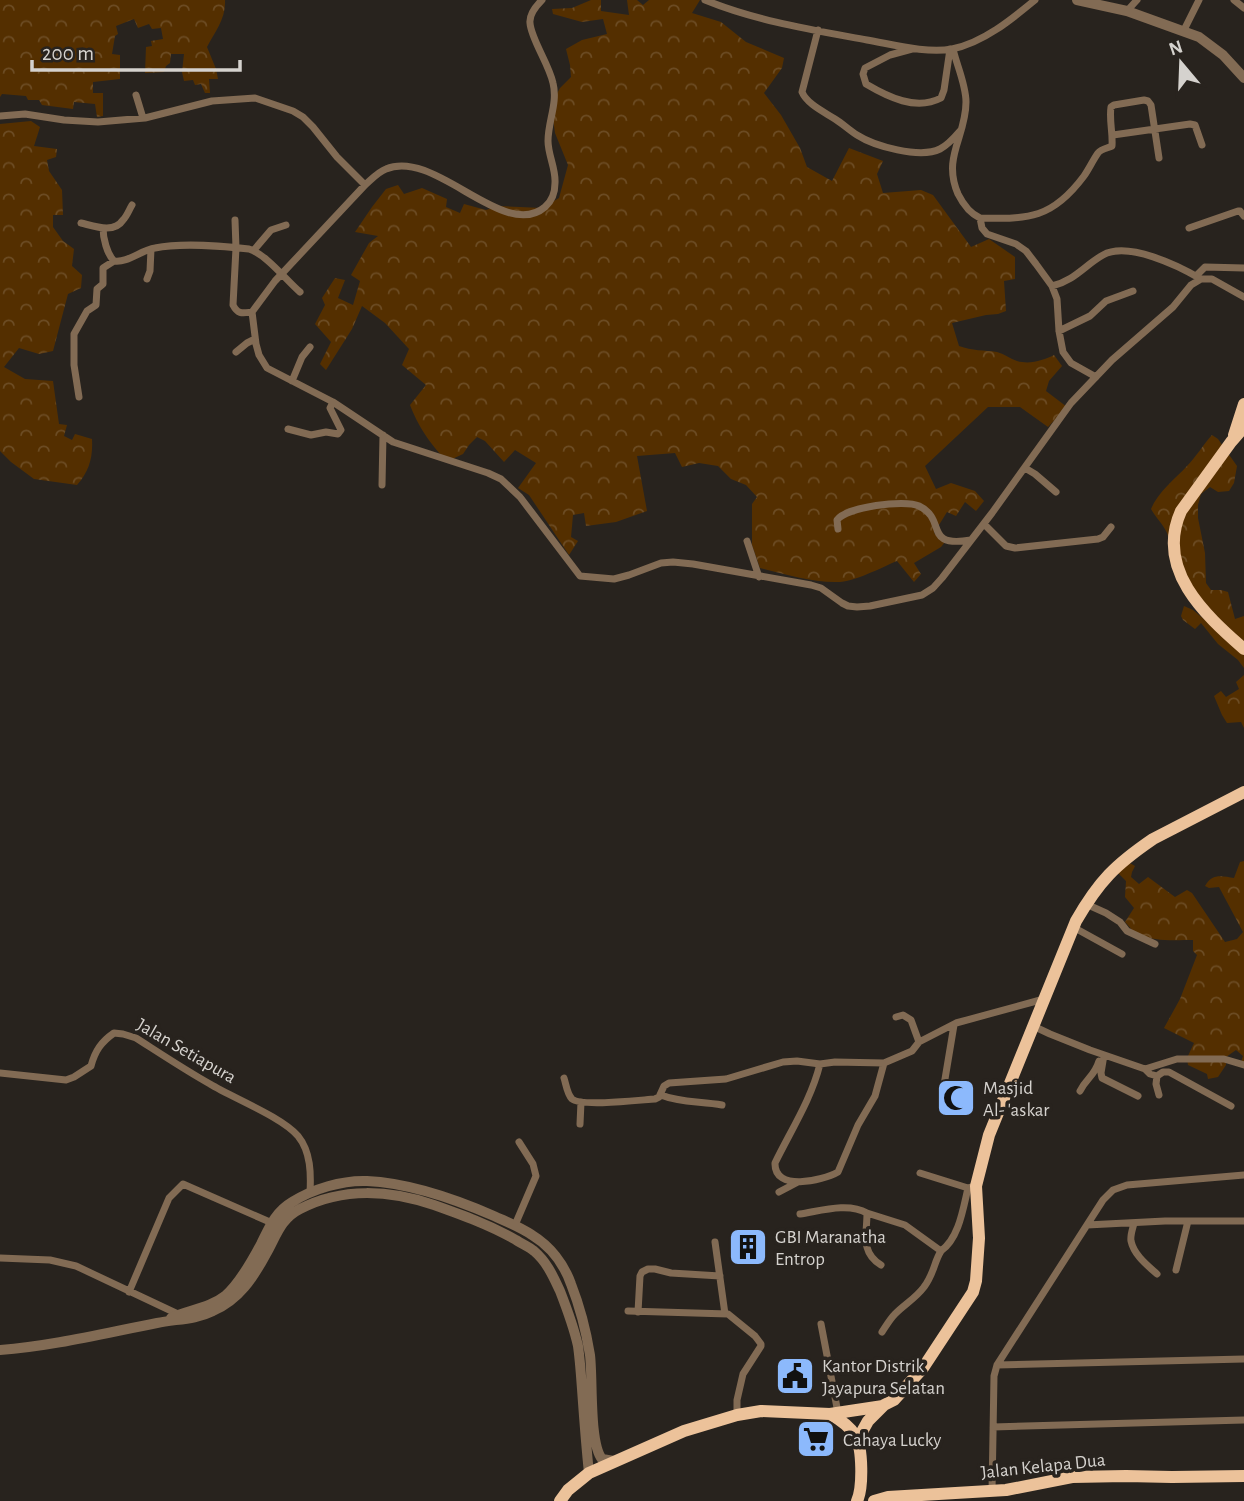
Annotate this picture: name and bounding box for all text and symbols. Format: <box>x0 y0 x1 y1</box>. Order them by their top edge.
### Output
scale bar <box>32 28 240 72</box>
north arrow <box>1146 28 1216 98</box>
text: N <box>1167 37 1185 59</box>
text: 200 m <box>42 43 94 64</box>
street label: Jalan Setiapura <box>133 1015 239 1087</box>
mosque icon: Masjid Al- 'askar <box>935 1077 977 1119</box>
place label: Masjid Al- 'askar <box>983 1079 1049 1120</box>
building icon: GBI Maranatha Entrop <box>727 1226 769 1268</box>
place label: GBI Maranatha Entrop <box>775 1228 886 1269</box>
public building icon: Kantor Distrik Jayapura Selatan <box>774 1355 816 1397</box>
place label: Kantor Distrik Jayapura Selatan <box>822 1357 945 1398</box>
supermarket icon: Cahaya Lucky <box>795 1418 837 1460</box>
place label: Cahaya Lucky <box>843 1431 941 1450</box>
street label: Jalan Kelapa Dua <box>980 1450 1107 1482</box>

